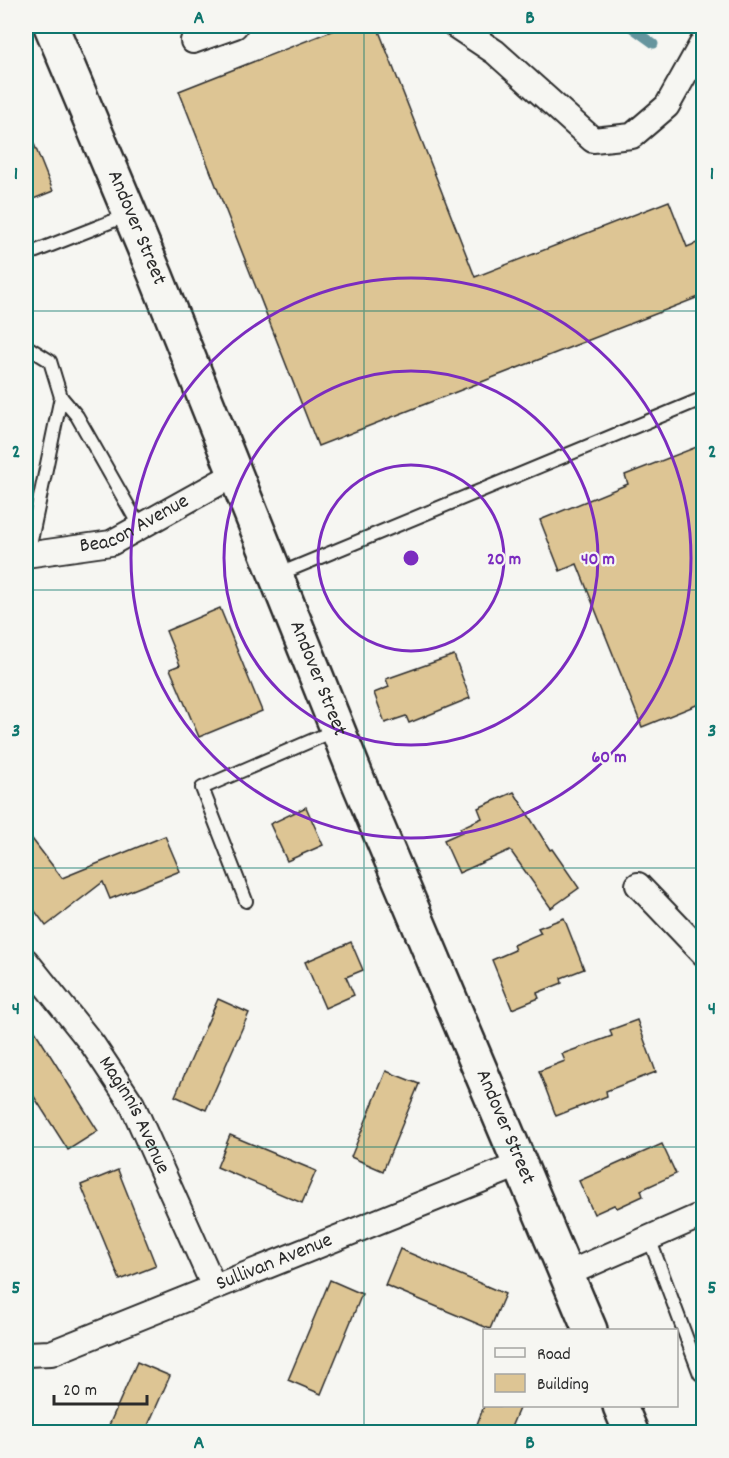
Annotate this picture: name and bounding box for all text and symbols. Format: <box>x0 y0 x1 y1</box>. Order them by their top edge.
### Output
text: A <box>194 5 205 33</box>
text: B <box>525 5 535 33</box>
text: 1 <box>14 161 18 189</box>
text: 1 <box>710 161 714 189</box>
street label: Andover Street <box>98 166 173 290</box>
text: 2 <box>12 439 20 467</box>
text: 2 <box>708 439 716 467</box>
street label: Beacon Avenue <box>78 487 195 562</box>
centre of rings <box>401 548 421 568</box>
text: 20 m <box>487 548 521 573</box>
text: 40 m <box>581 548 615 573</box>
street label: Andover Street <box>281 617 354 741</box>
text: 3 <box>12 718 20 746</box>
text: 3 <box>708 718 716 746</box>
text: 60 m <box>591 746 627 771</box>
text: 4 <box>12 996 20 1024</box>
text: 4 <box>708 996 716 1024</box>
street label: Maginnis Avenue <box>90 1051 177 1179</box>
street label: Andover Street <box>467 1065 542 1190</box>
street label: Sullivan Avenue <box>212 1226 337 1300</box>
text: 5 <box>11 1275 21 1303</box>
text: 5 <box>707 1275 717 1303</box>
legend <box>483 1329 678 1407</box>
text: Road <box>537 1343 571 1368</box>
scale bar <box>54 1368 147 1406</box>
text: Building <box>537 1373 589 1398</box>
text: 20 m <box>63 1379 97 1404</box>
text: A <box>194 1430 205 1458</box>
text: B <box>525 1430 535 1458</box>

